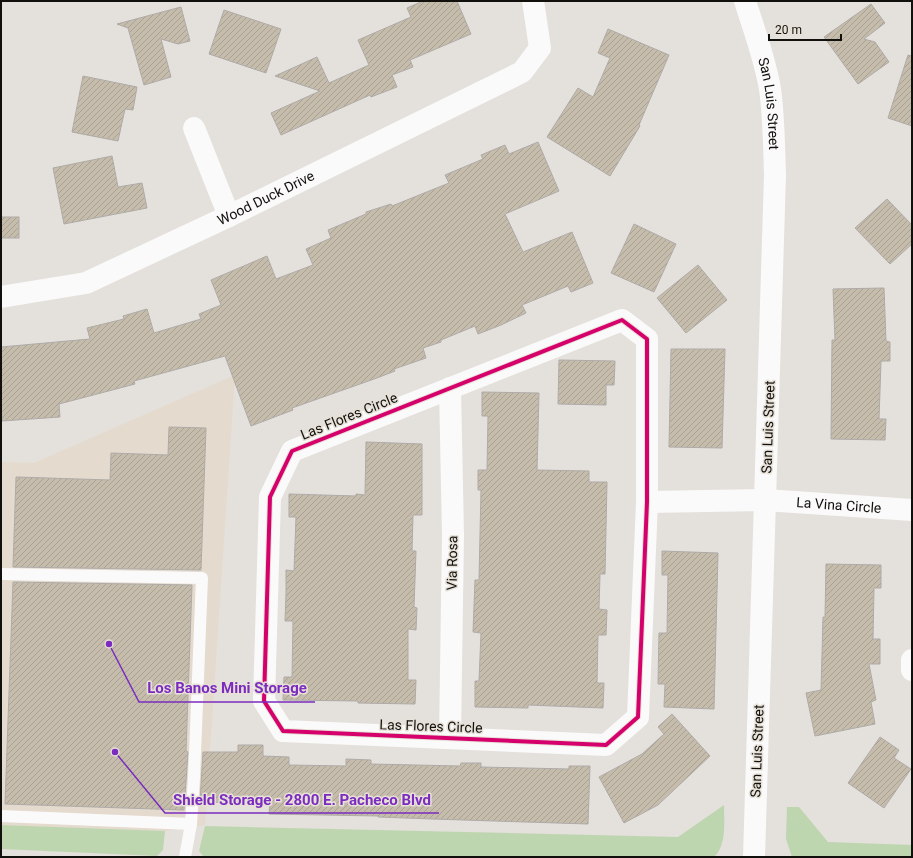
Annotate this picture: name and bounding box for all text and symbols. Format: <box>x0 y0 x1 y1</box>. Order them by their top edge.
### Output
scale bar <box>769 16 841 42</box>
text: 20 m <box>775 23 802 37</box>
street label: San Luis Street <box>755 56 782 151</box>
street label: Wood Duck Drive <box>215 167 317 228</box>
street label: San Luis Street <box>758 380 778 474</box>
street label: Las Flores Circle <box>298 389 400 443</box>
street label: La Vina Circle <box>796 494 882 516</box>
street label: Via Rosa <box>444 535 460 591</box>
callout: Los Banos Mini Storage <box>139 675 315 702</box>
text: Los Banos Mini Storage <box>147 679 307 697</box>
street label: San Luis Street <box>747 704 767 798</box>
street label: Las Flores Circle <box>379 716 483 736</box>
callout: Shield Storage - 2800 E. Pacheco Blvd <box>165 786 439 813</box>
text: Shield Storage - 2800 E. Pacheco Blvd <box>173 791 431 809</box>

